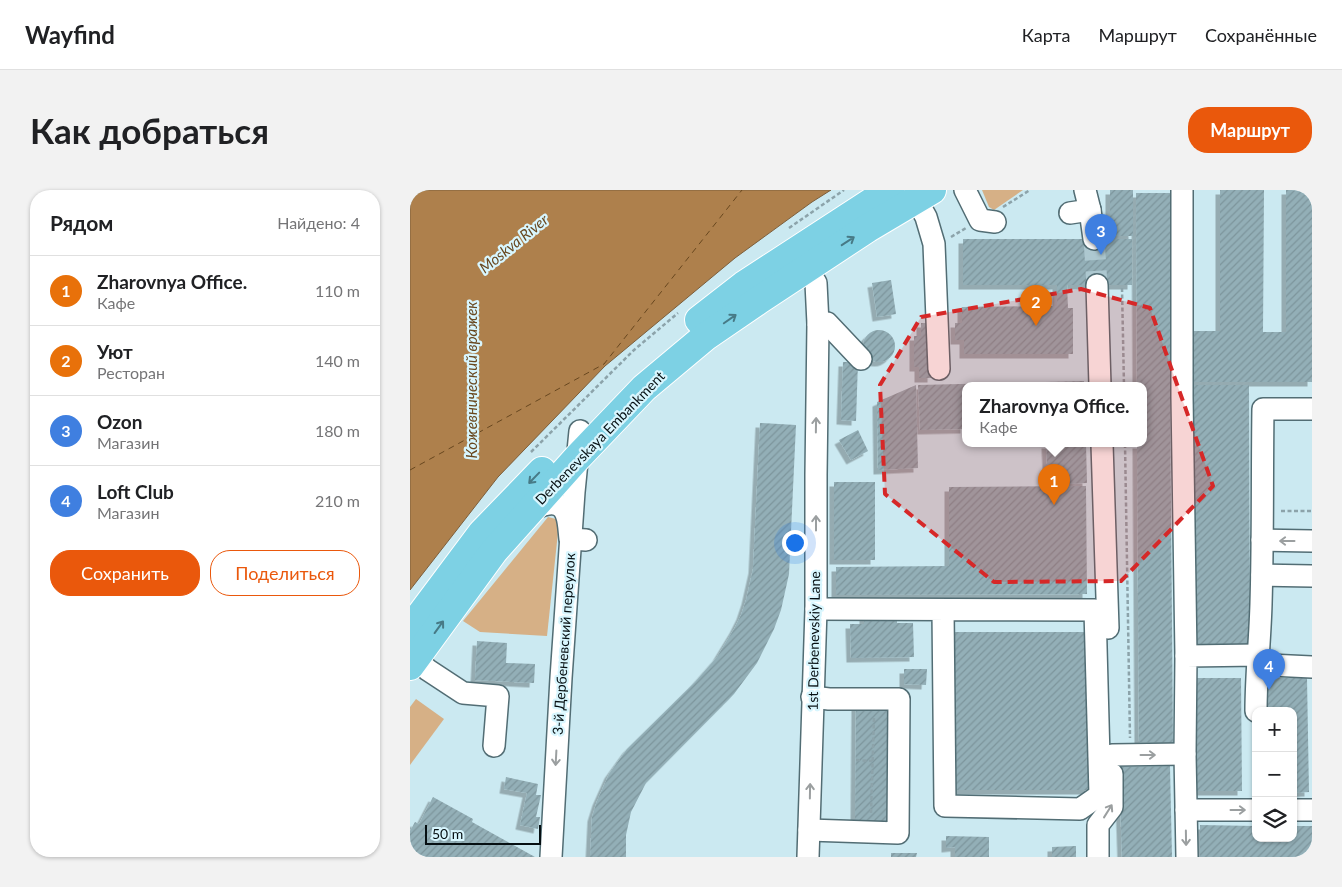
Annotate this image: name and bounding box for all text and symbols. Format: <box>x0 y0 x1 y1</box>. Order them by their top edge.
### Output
text: Wayfind <box>25 20 115 49</box>
text: Карта <box>1022 24 1070 46</box>
text: Маршрут <box>1098 24 1177 46</box>
text: Сохранённые <box>1205 24 1317 46</box>
button: Маршрут <box>1188 107 1312 153</box>
text: Как добраться <box>30 109 269 151</box>
text: Рядом <box>50 210 113 235</box>
water label: Moskva River <box>475 210 552 276</box>
text: Найдено: 4 <box>277 213 360 232</box>
pin: 3 <box>1085 214 1117 255</box>
one-way arrow <box>840 236 854 246</box>
text: Zharovnya Office. <box>97 270 247 293</box>
text: 1 <box>61 281 71 300</box>
text: 110 m <box>315 281 360 300</box>
pin: 2 <box>1020 285 1052 326</box>
text: Кафе <box>97 293 135 312</box>
water label: Кожевнический вражек <box>462 301 480 459</box>
one-way arrow <box>722 314 736 324</box>
text: Уют <box>97 340 133 363</box>
text: 2 <box>61 351 71 370</box>
text: 140 m <box>315 351 360 370</box>
text: Ресторан <box>97 363 165 382</box>
street label: Derbenevskaya Embankment <box>531 367 668 508</box>
popup <box>962 382 1147 447</box>
text: Zharovnya Office. <box>979 394 1130 417</box>
text: Ozon <box>97 410 142 433</box>
one-way arrow <box>812 417 821 433</box>
text: Кафе <box>979 417 1018 436</box>
text: 3 <box>61 421 71 440</box>
text: 180 m <box>315 421 360 440</box>
text: Магазин <box>97 433 159 452</box>
pin: 1 <box>1038 464 1070 505</box>
one-way arrow <box>528 472 540 485</box>
text: Loft Club <box>97 480 174 503</box>
text: 4 <box>61 491 71 510</box>
text: 210 m <box>315 491 360 510</box>
text: Магазин <box>97 503 159 522</box>
one-way arrow <box>811 516 821 532</box>
your location <box>782 530 808 556</box>
one-way arrow <box>1279 536 1296 546</box>
button: Сохранить <box>50 550 200 596</box>
button: Поделиться <box>210 550 360 596</box>
street label: 3-й Дербеневский переулок <box>549 552 578 736</box>
street label: 1st Derbenevskiy Lane <box>804 571 823 711</box>
one-way arrow <box>434 620 444 634</box>
pin: 4 <box>1253 649 1285 690</box>
map controls <box>1252 707 1297 842</box>
button: + <box>1252 707 1297 752</box>
one-way arrow <box>552 750 561 766</box>
one-way arrow <box>1140 750 1156 760</box>
button: − <box>1252 752 1297 797</box>
one-way arrow <box>805 783 815 800</box>
button: layers <box>1252 797 1297 842</box>
one-way arrow <box>1103 805 1113 819</box>
one-way arrow <box>1230 805 1246 815</box>
scale bar <box>425 822 541 845</box>
text: 50 m <box>432 825 463 842</box>
one-way arrow <box>1182 830 1191 846</box>

